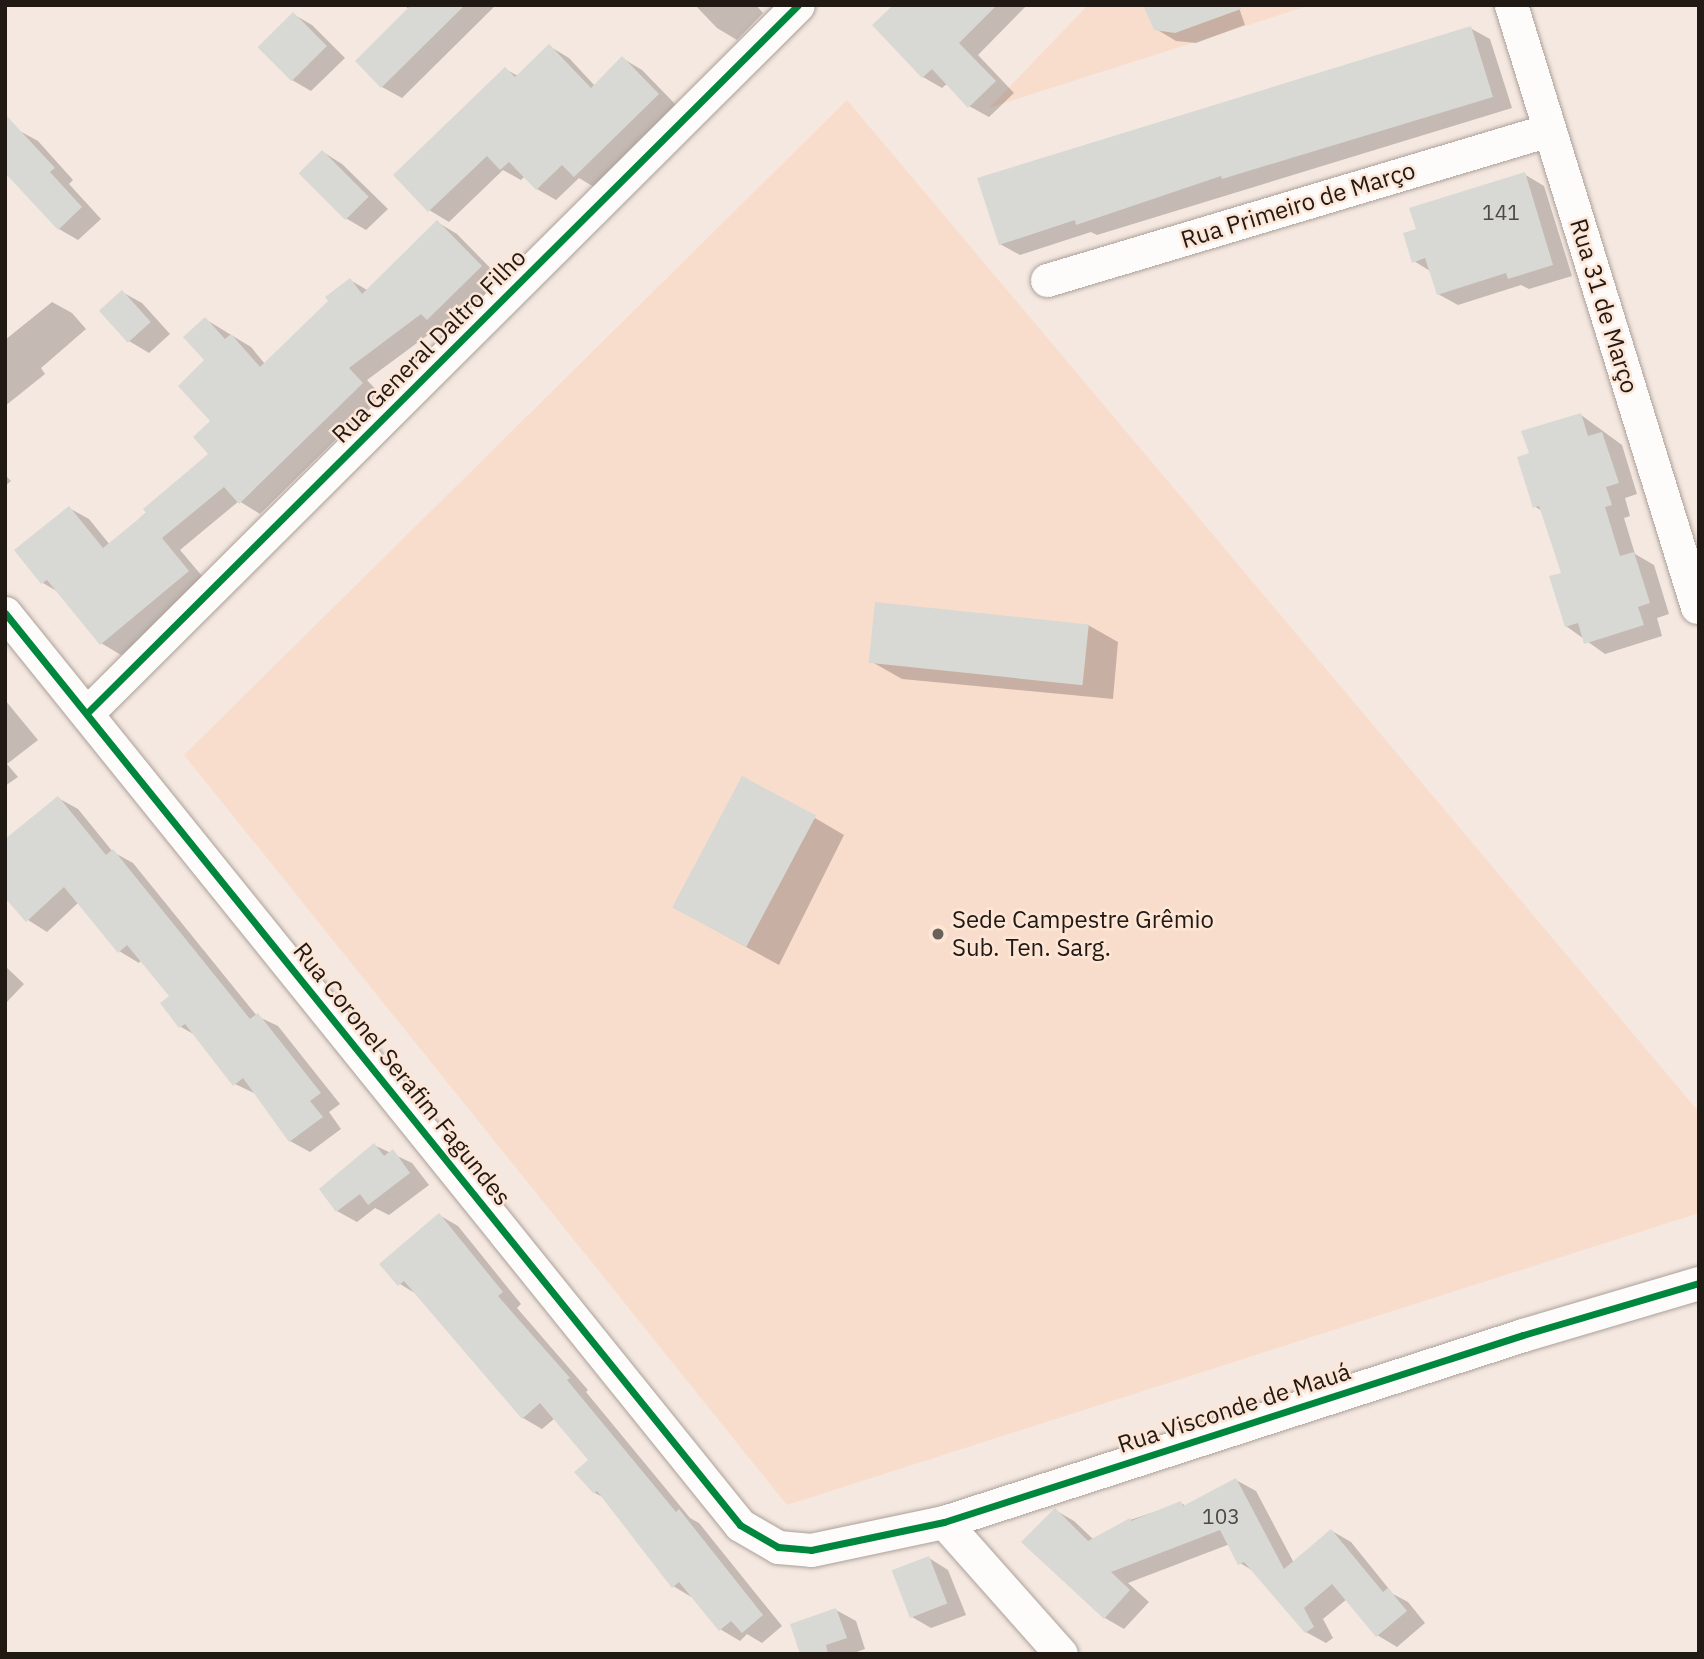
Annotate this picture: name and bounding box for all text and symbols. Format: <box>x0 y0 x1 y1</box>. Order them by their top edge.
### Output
street label: Rua Primeiro de Março <box>1177 156 1419 254</box>
house number: 141 <box>1482 199 1520 225</box>
street label: Rua 31 de Março <box>1564 215 1644 397</box>
street label: Rua General Daltro Filho <box>326 243 532 449</box>
place label: Sede Campestre Grêmio Sub. Ten. Sarg. <box>952 906 1214 962</box>
marker: Sede Campestre Grêmio Sub. Ten. Sarg. <box>930 926 946 942</box>
street label: Rua Coronel Serafim Fagundes <box>287 937 517 1211</box>
street label: Rua Visconde de Mauá <box>1114 1357 1354 1459</box>
house number: 103 <box>1202 1503 1240 1529</box>

